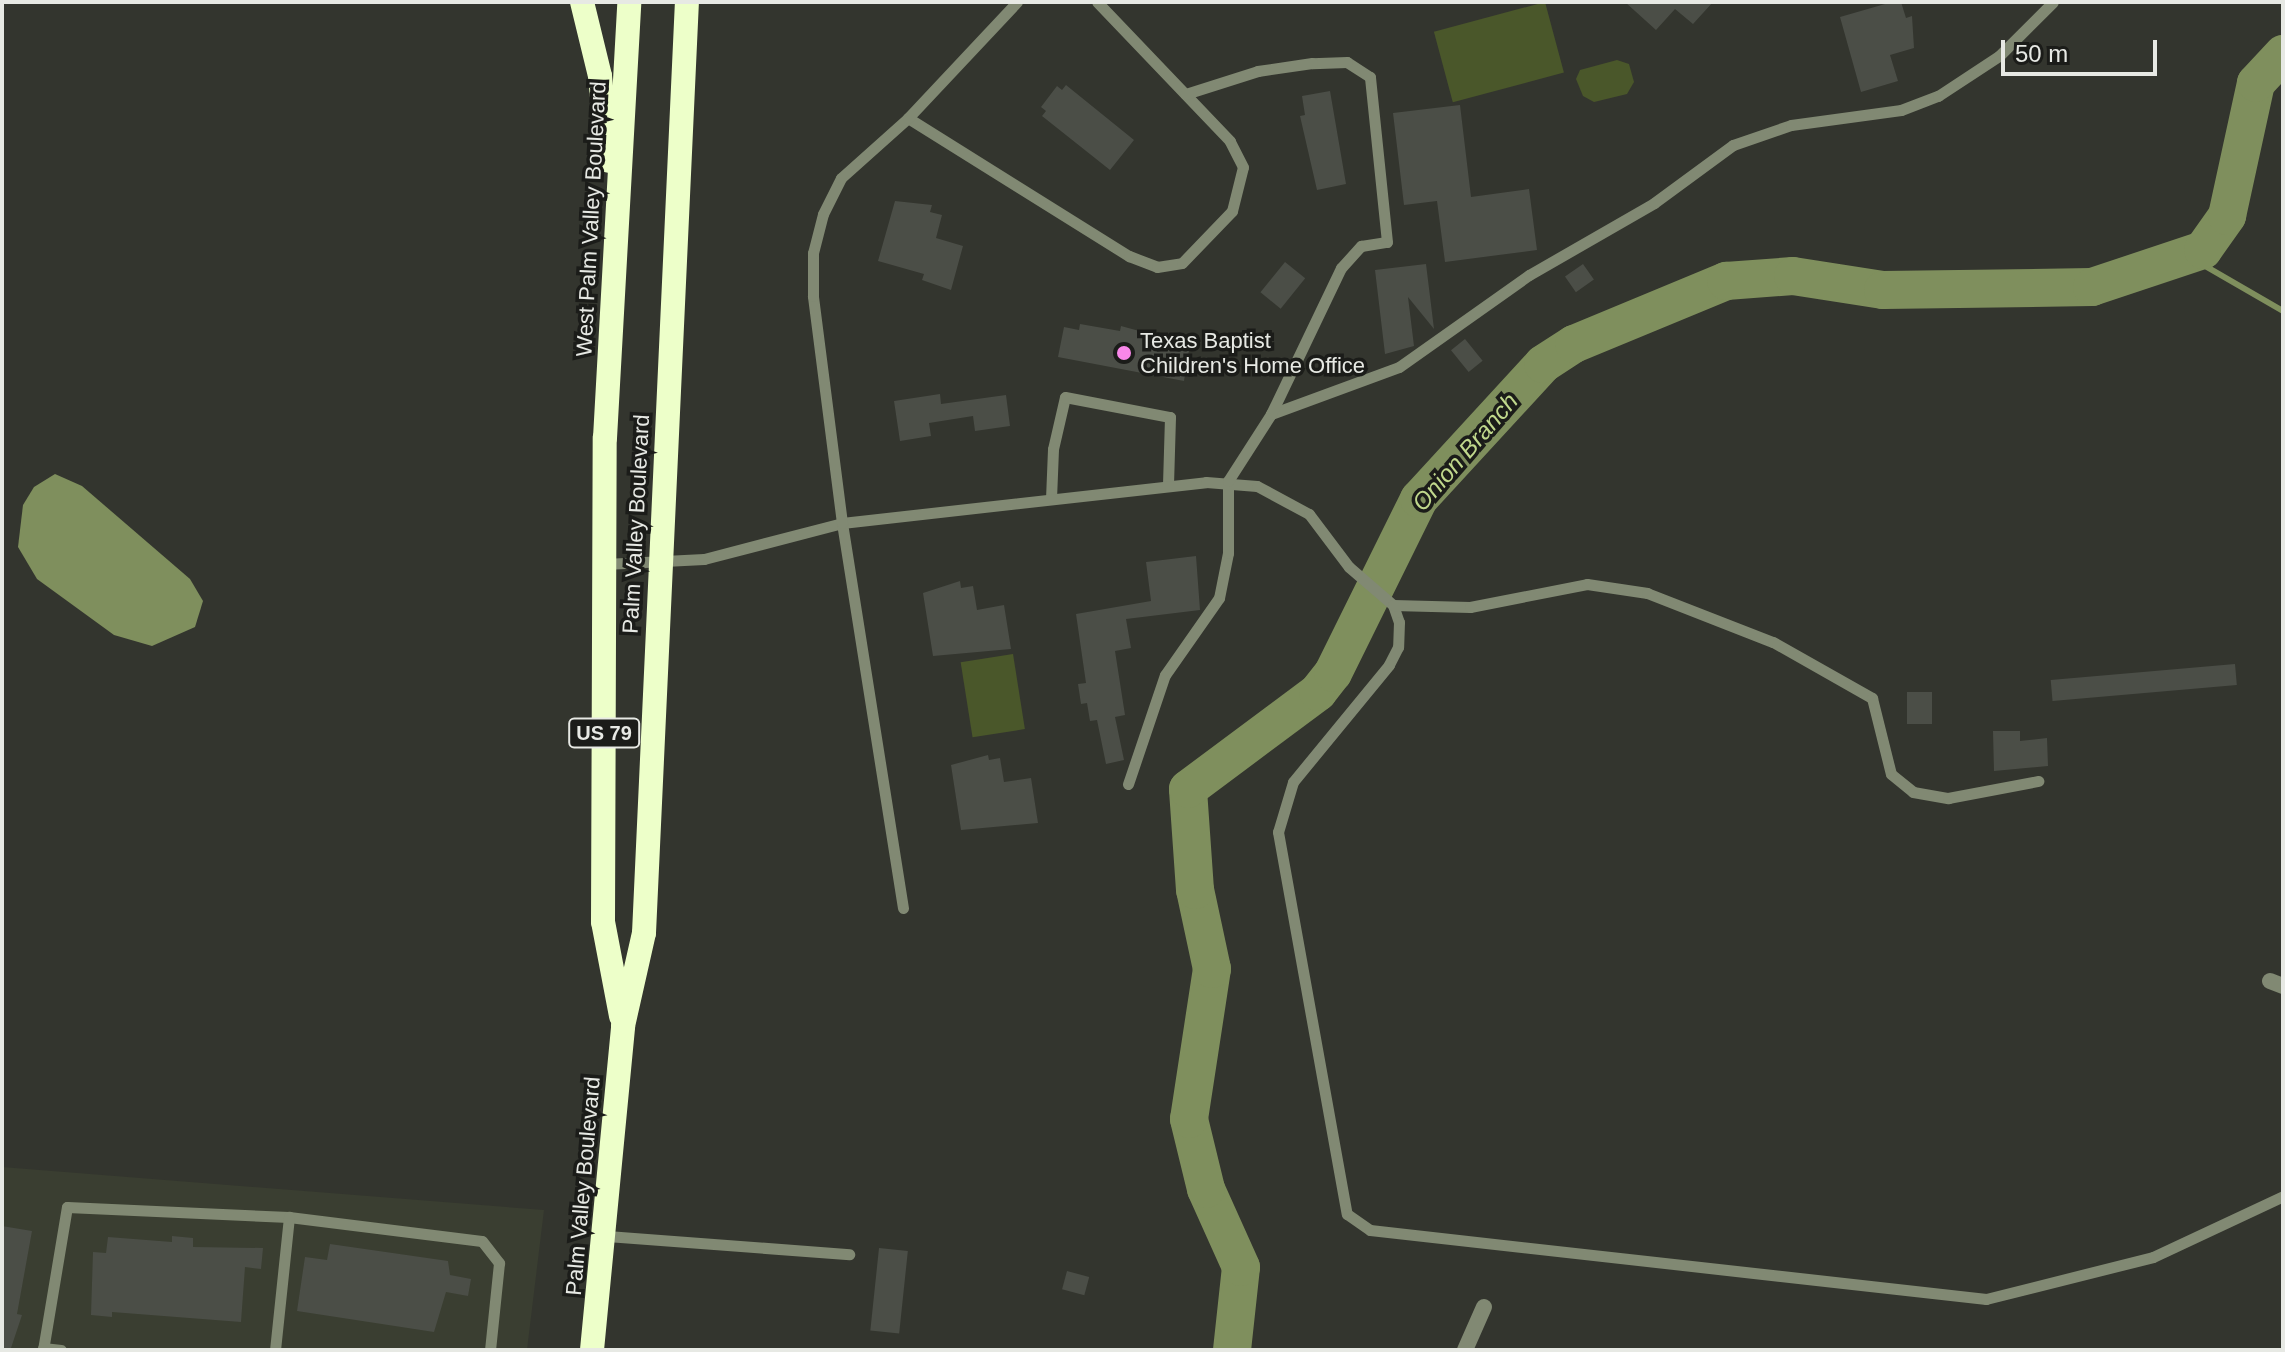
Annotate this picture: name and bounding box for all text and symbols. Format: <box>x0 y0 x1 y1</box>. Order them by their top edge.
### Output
scale bar <box>2005 24 2161 74</box>
text: 50 m <box>2015 40 2068 67</box>
street label: West Palm Valley Boulevard <box>571 81 611 357</box>
place label: Texas Baptist Children's Home Office <box>1140 327 1365 378</box>
marker: Texas Baptist Children's Home Office <box>1115 344 1133 362</box>
water label: Onion Branch <box>1406 387 1524 517</box>
street label: Palm Valley Boulevard <box>617 414 655 634</box>
road number: US 79 <box>568 717 640 749</box>
street label: Palm Valley Boulevard <box>560 1075 606 1297</box>

